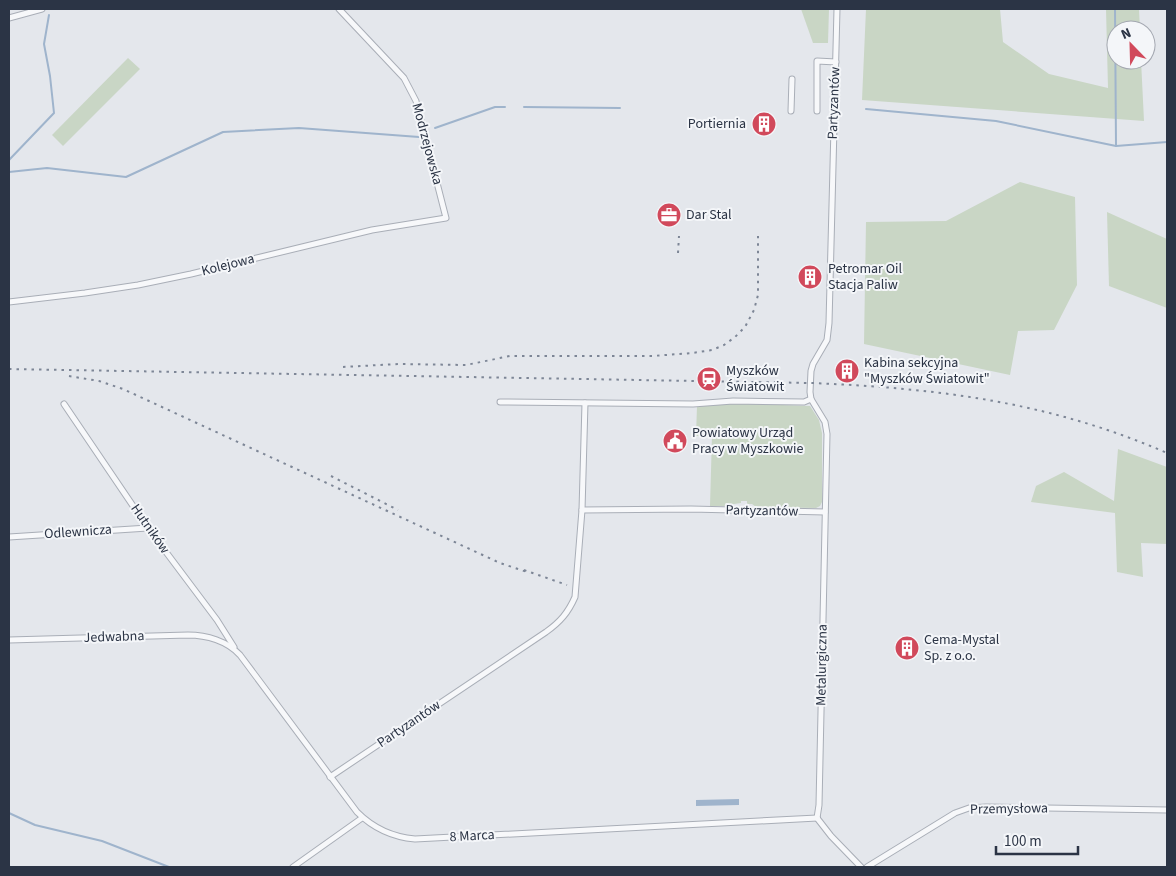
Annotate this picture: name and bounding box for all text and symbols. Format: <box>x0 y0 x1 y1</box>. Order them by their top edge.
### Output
north arrow <box>1106 20 1156 70</box>
text: N <box>1118 23 1135 45</box>
street label: Partyzantów <box>823 66 845 140</box>
street label: Modrzejowska <box>406 101 448 187</box>
building icon: Portiernia <box>751 111 777 137</box>
place label: Portiernia <box>688 114 746 134</box>
office icon: Dar Stal <box>656 202 682 228</box>
place label: Dar Stal <box>686 205 732 225</box>
street label: Kolejowa <box>199 249 257 281</box>
place label: Petromar Oil Stacja Paliw <box>828 259 902 295</box>
building icon: Petromar Oil Stacja Paliw <box>797 264 823 290</box>
place label: Kabina sekcyjna "Myszków Światowit" <box>864 353 990 389</box>
building icon: Kabina sekcyjna "Myszków Światowit" <box>834 358 860 384</box>
place label: Myszków Światowit <box>726 361 784 397</box>
station icon: Myszków Światowit <box>696 366 722 392</box>
place label: Powiatowy Urząd Pracy w Myszkowie <box>692 423 803 459</box>
public building icon: Powiatowy Urząd Pracy w Myszkowie <box>662 428 688 454</box>
street label: Hutników <box>126 500 174 558</box>
street label: Partyzantów <box>725 500 799 522</box>
street label: Odlewnicza <box>43 520 113 544</box>
street label: Metalurgiczna <box>811 624 833 706</box>
street label: Jedwabna <box>83 626 145 648</box>
place label: Cema-Mystal Sp. z o.o. <box>924 630 1000 666</box>
building icon: Cema-Mystal Sp. z o.o. <box>894 635 920 661</box>
street label: Partyzantów <box>373 695 445 753</box>
street label: Przemysłowa <box>970 798 1048 820</box>
scale bar <box>996 824 1078 856</box>
street label: 8 Marca <box>449 825 495 847</box>
text: 100 m <box>1004 831 1042 852</box>

